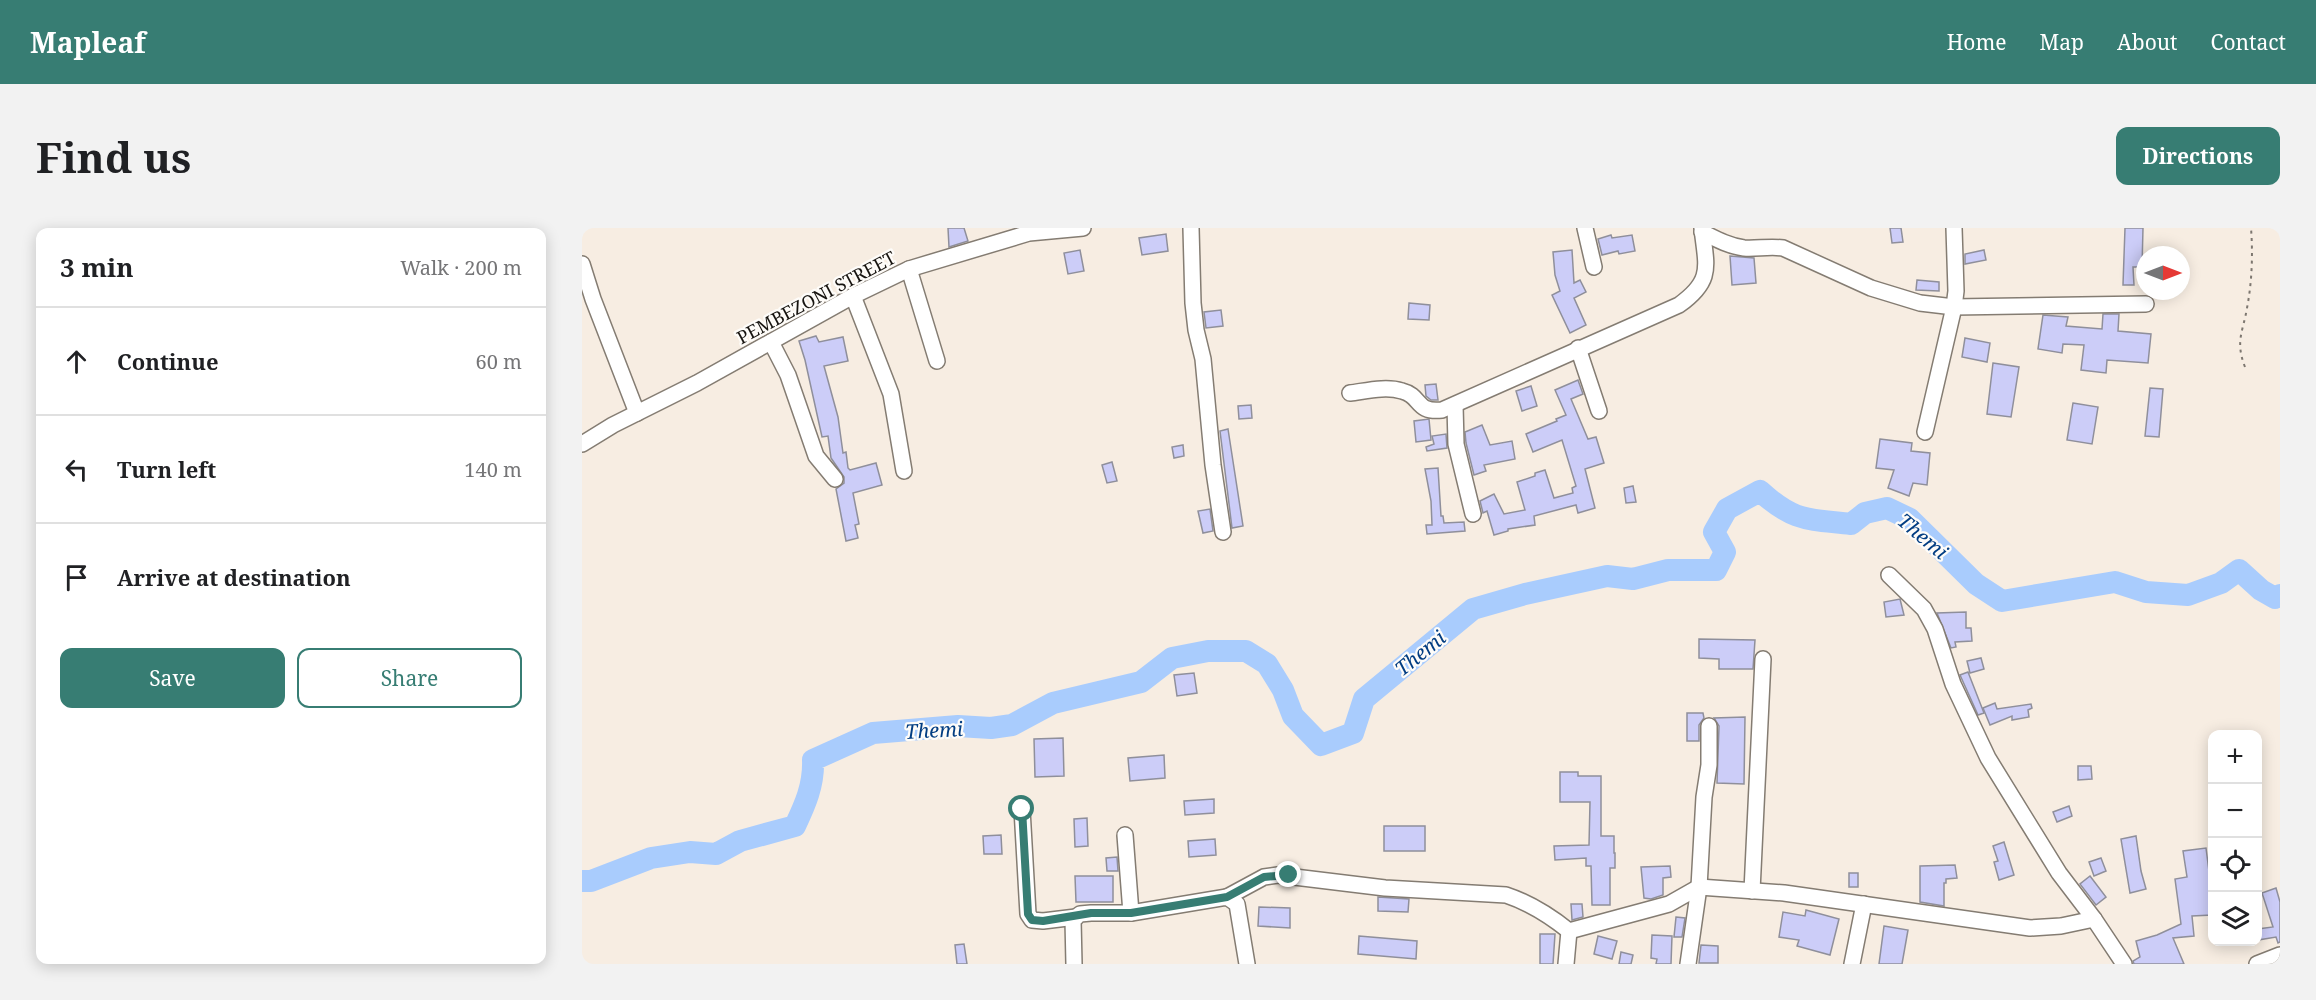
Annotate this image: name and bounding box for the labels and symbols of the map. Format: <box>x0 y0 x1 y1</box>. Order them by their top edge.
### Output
street label: PEMBEZONI STREET <box>732 245 900 349</box>
north arrow <box>2136 246 2190 300</box>
water label: Themi <box>1892 507 1954 565</box>
water label: Themi <box>1389 624 1451 682</box>
water label: Themi <box>904 715 964 745</box>
route start <box>1008 795 1034 821</box>
route end <box>1275 861 1301 887</box>

